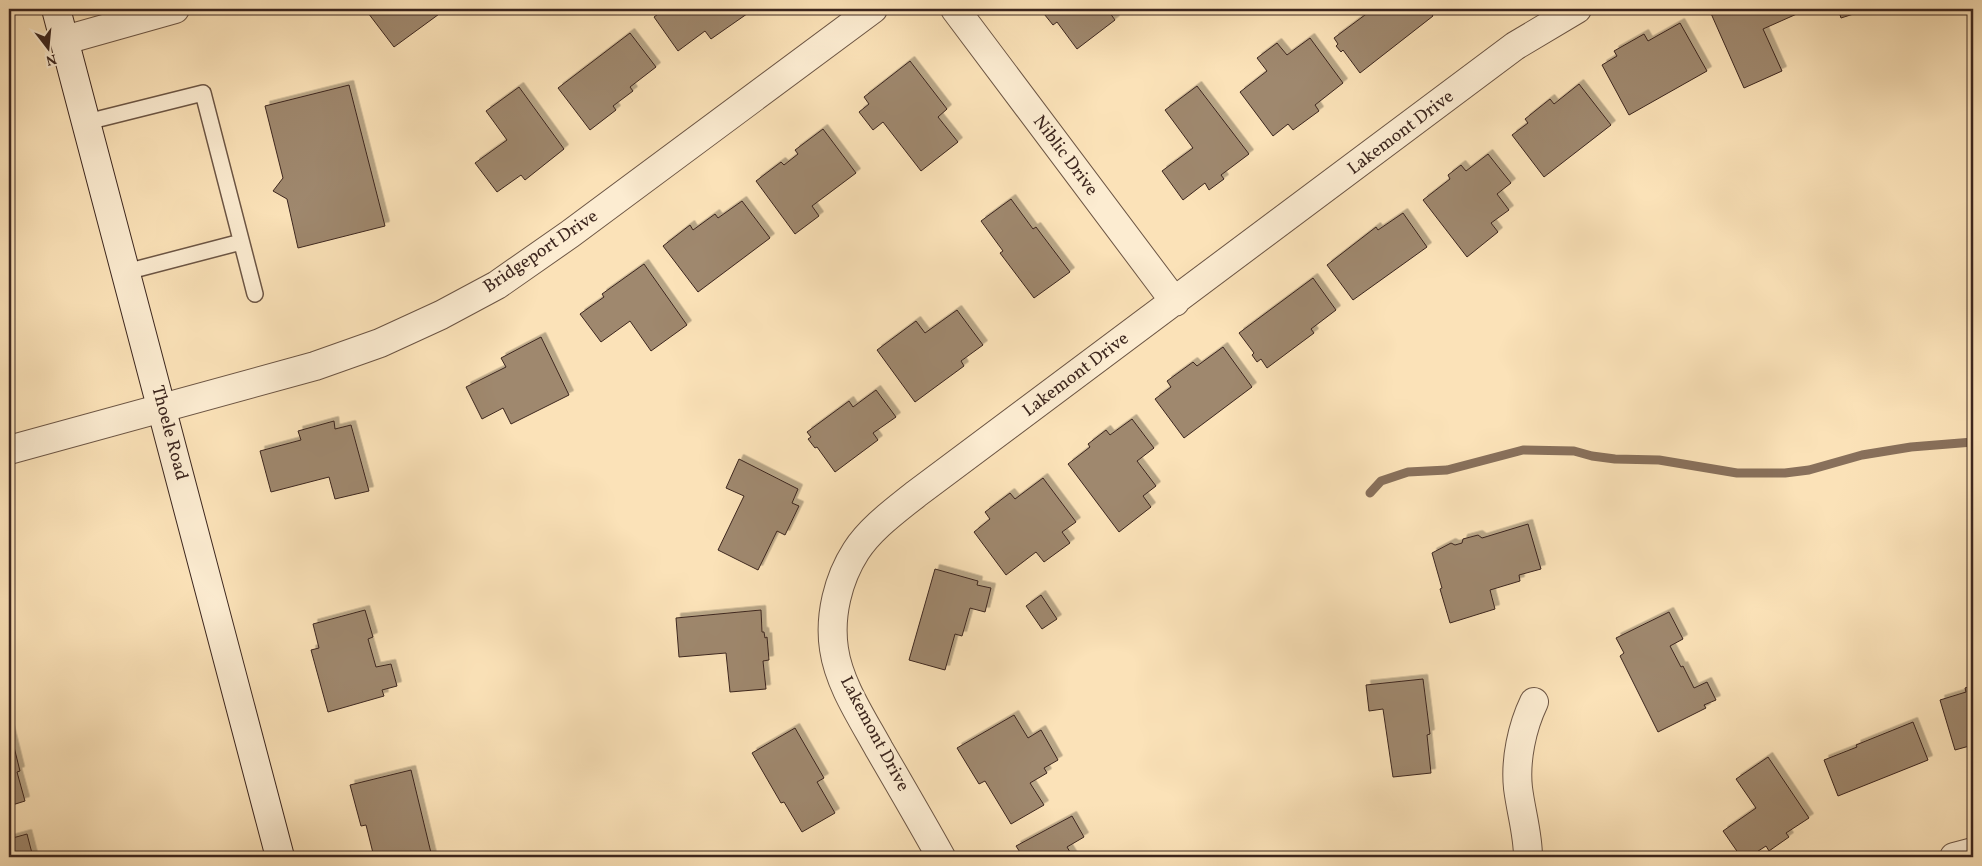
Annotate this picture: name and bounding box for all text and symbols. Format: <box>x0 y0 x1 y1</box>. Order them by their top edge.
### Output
north arrow <box>22 22 72 72</box>
text: N <box>44 49 59 70</box>
street label: Lakemont Drive <box>1343 85 1459 181</box>
street label: Niblic Drive <box>1026 111 1104 201</box>
street label: Bridgeport Drive <box>479 204 603 300</box>
street label: Lakemont Drive <box>1018 327 1134 423</box>
street label: Thoele Road <box>144 383 194 483</box>
street label: Lakemont Drive <box>833 672 915 796</box>

